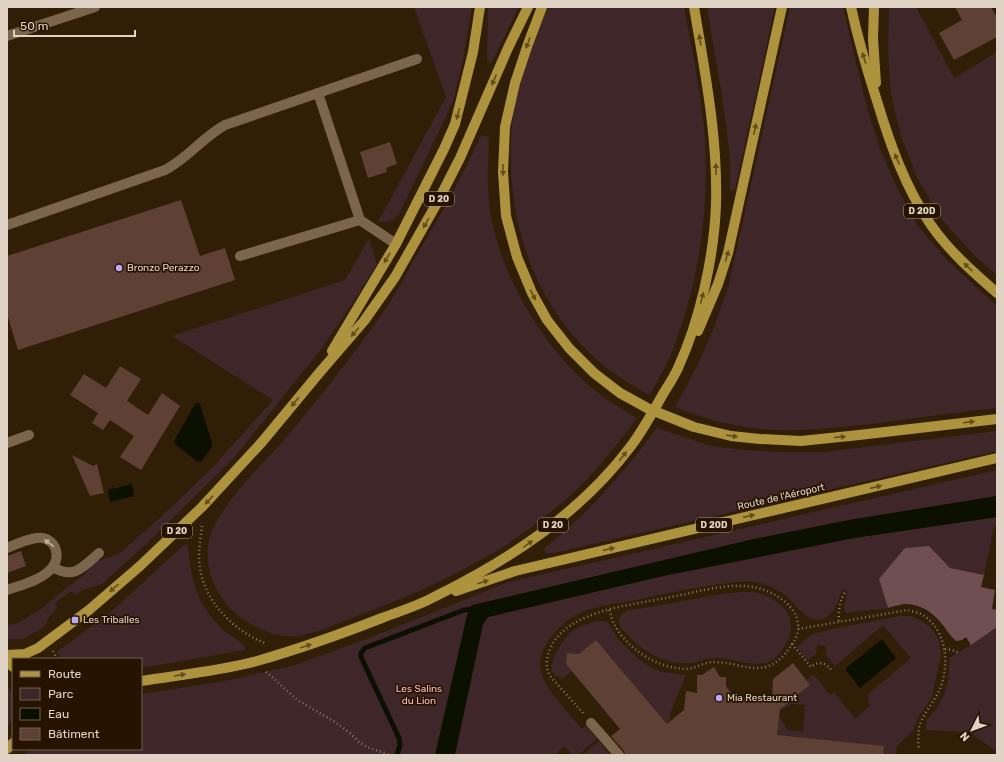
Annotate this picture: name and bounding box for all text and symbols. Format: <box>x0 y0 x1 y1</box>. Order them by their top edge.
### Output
scale bar <box>14 12 135 38</box>
text: 50 m <box>20 19 48 33</box>
one-way arrow <box>697 34 703 46</box>
one-way arrow <box>524 38 530 50</box>
one-way arrow <box>861 52 867 64</box>
one-way arrow <box>491 75 497 86</box>
one-way arrow <box>455 108 461 120</box>
one-way arrow <box>753 123 759 135</box>
one-way arrow <box>894 154 900 165</box>
one-way arrow <box>713 162 719 175</box>
one-way arrow <box>500 164 506 177</box>
road number: D 20 <box>424 192 454 206</box>
road number: D 20D <box>904 204 940 218</box>
one-way arrow <box>422 217 429 229</box>
one-way arrow <box>724 249 730 261</box>
one-way arrow <box>384 252 391 264</box>
place label: Bronzo Perazzo <box>127 262 200 274</box>
one-way arrow <box>963 262 973 272</box>
marker: Bronzo Perazzo <box>114 263 124 273</box>
one-way arrow <box>530 289 536 301</box>
one-way arrow <box>699 291 705 303</box>
one-way arrow <box>351 326 360 337</box>
one-way arrow <box>290 397 299 407</box>
one-way arrow <box>963 419 975 425</box>
one-way arrow <box>725 433 738 439</box>
one-way arrow <box>833 434 846 441</box>
one-way arrow <box>618 451 627 462</box>
street label: Route de l'Aéroport <box>736 481 826 513</box>
one-way arrow <box>870 483 882 489</box>
one-way arrow <box>204 495 214 505</box>
one-way arrow <box>743 513 756 519</box>
road number: D 20 <box>538 518 568 532</box>
road number: D 20D <box>696 518 732 532</box>
road number: D 20 <box>162 524 192 538</box>
one-way arrow <box>43 539 54 547</box>
one-way arrow <box>522 540 533 548</box>
one-way arrow <box>603 546 615 552</box>
one-way arrow <box>478 579 490 585</box>
one-way arrow <box>109 584 119 593</box>
place label: Les Triballes <box>83 614 140 626</box>
marker: Les Triballes <box>70 615 80 625</box>
one-way arrow <box>300 642 312 648</box>
legend <box>12 658 142 750</box>
text: Route <box>48 667 82 681</box>
one-way arrow <box>173 672 186 678</box>
park label: Les Salins du Lion <box>396 683 442 707</box>
text: Parc <box>48 687 74 701</box>
place label: Mia Restaurant <box>727 692 797 704</box>
marker: Mia Restaurant <box>714 693 724 703</box>
text: Eau <box>48 707 69 721</box>
north arrow <box>952 710 992 750</box>
text: Bâtiment <box>48 727 100 741</box>
text: N <box>957 729 972 744</box>

